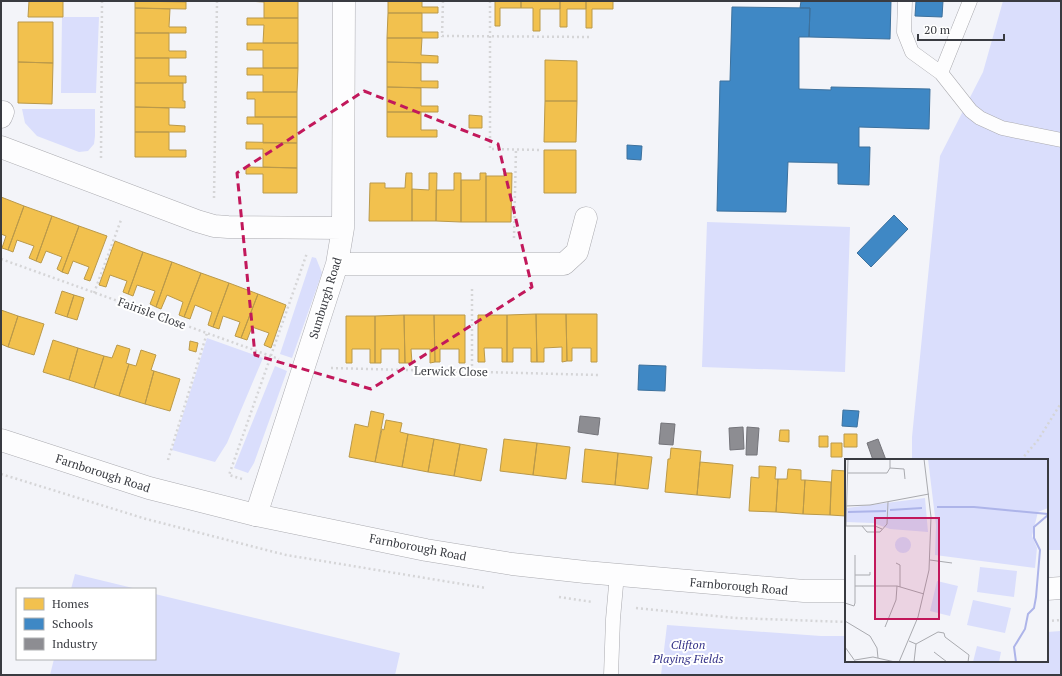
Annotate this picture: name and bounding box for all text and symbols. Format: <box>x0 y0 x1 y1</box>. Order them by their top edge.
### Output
scale bar <box>918 16 1004 42</box>
text: 20 m <box>924 22 951 37</box>
street label: Sumburgh Road <box>305 255 345 341</box>
street label: Fairisle Close <box>116 294 188 332</box>
street label: Lerwick Close <box>414 363 488 379</box>
street label: Farnborough Road <box>54 451 153 495</box>
inset map <box>845 459 1048 662</box>
street label: Farnborough Road <box>368 530 468 564</box>
street label: Farnborough Road <box>689 574 789 598</box>
legend <box>16 588 156 660</box>
text: Homes <box>52 596 89 611</box>
text: Schools <box>52 616 93 631</box>
text: Industry <box>52 636 98 651</box>
park label: Clifton Playing Fields <box>652 637 723 666</box>

